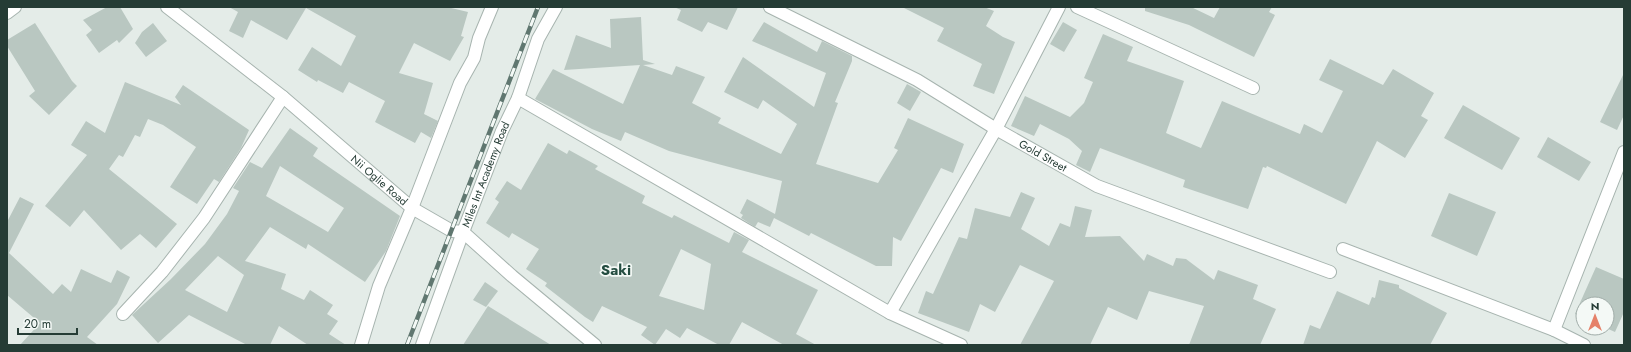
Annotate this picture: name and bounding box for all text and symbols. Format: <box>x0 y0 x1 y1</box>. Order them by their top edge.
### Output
street label: Miles Int Academy Road <box>458 119 513 230</box>
street label: Gold Street <box>1016 136 1070 176</box>
street label: Nii Oglie Road <box>347 151 411 209</box>
district label: Saki <box>601 259 631 281</box>
north arrow <box>1575 296 1615 336</box>
text: N <box>1591 298 1599 314</box>
scale bar <box>18 310 77 336</box>
text: 20 m <box>24 315 51 333</box>

